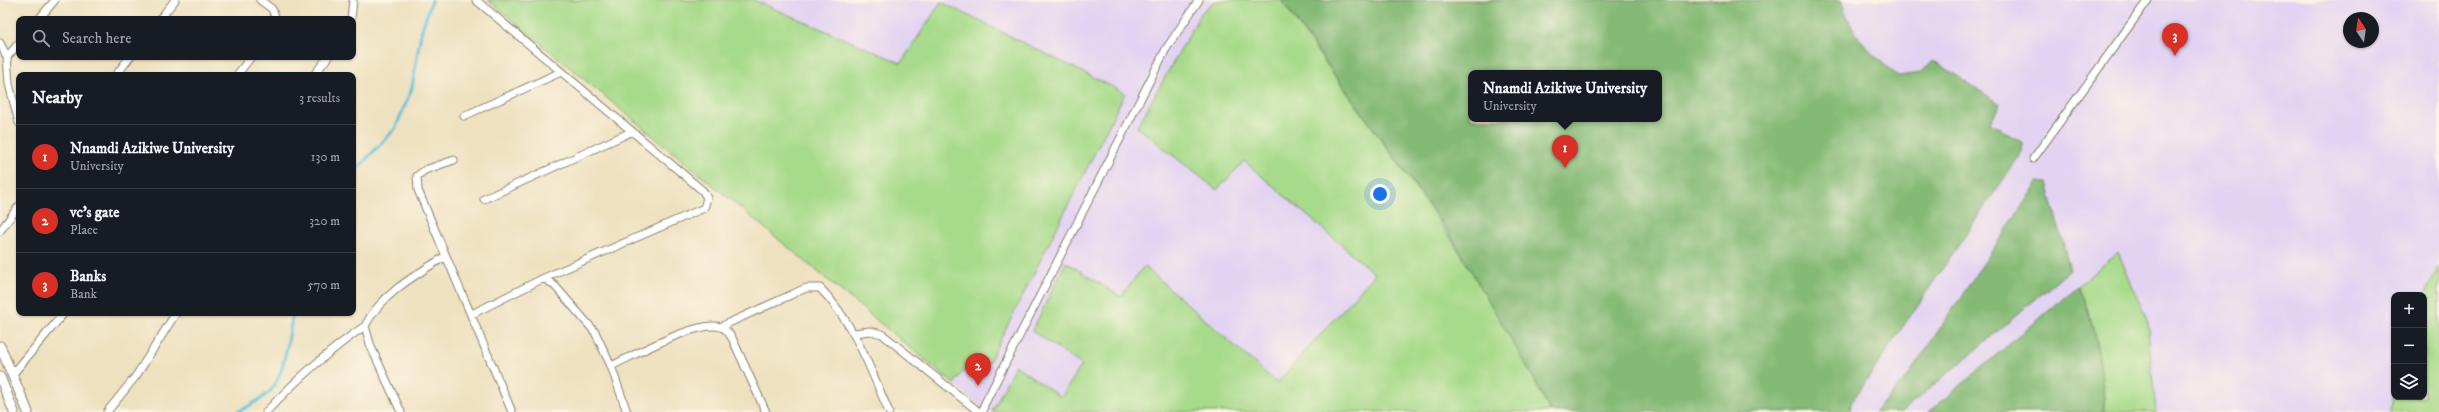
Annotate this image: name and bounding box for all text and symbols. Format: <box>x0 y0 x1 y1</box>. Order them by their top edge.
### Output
north arrow <box>2343 12 2379 48</box>
search box <box>16 16 356 60</box>
pin: 3 <box>2162 23 2188 56</box>
icon: search <box>30 27 52 49</box>
text: Search here <box>62 29 131 48</box>
popup <box>1468 70 1662 122</box>
text: Nnamdi Azikiwe University <box>1483 79 1647 98</box>
text: Nearby <box>32 87 82 109</box>
text: 3 results <box>299 90 340 106</box>
text: University <box>1483 98 1537 114</box>
pin: 1 <box>1552 135 1578 168</box>
text: Nnamdi Azikiwe University <box>70 139 234 158</box>
text: 1 <box>43 149 47 165</box>
text: 130 m <box>311 149 340 165</box>
text: University <box>70 158 124 174</box>
your location <box>1370 184 1390 204</box>
text: vc's gate <box>70 203 120 222</box>
text: 2 <box>42 213 48 229</box>
text: 320 m <box>309 213 340 229</box>
text: Place <box>70 222 98 238</box>
text: Banks <box>70 267 106 286</box>
text: 3 <box>43 277 47 293</box>
text: 570 m <box>307 277 340 293</box>
text: Bank <box>70 286 97 302</box>
map controls <box>2391 292 2427 400</box>
button: + <box>2391 292 2427 328</box>
button: − <box>2391 328 2427 364</box>
pin: 2 <box>965 353 991 386</box>
button: layers <box>2391 364 2427 400</box>

